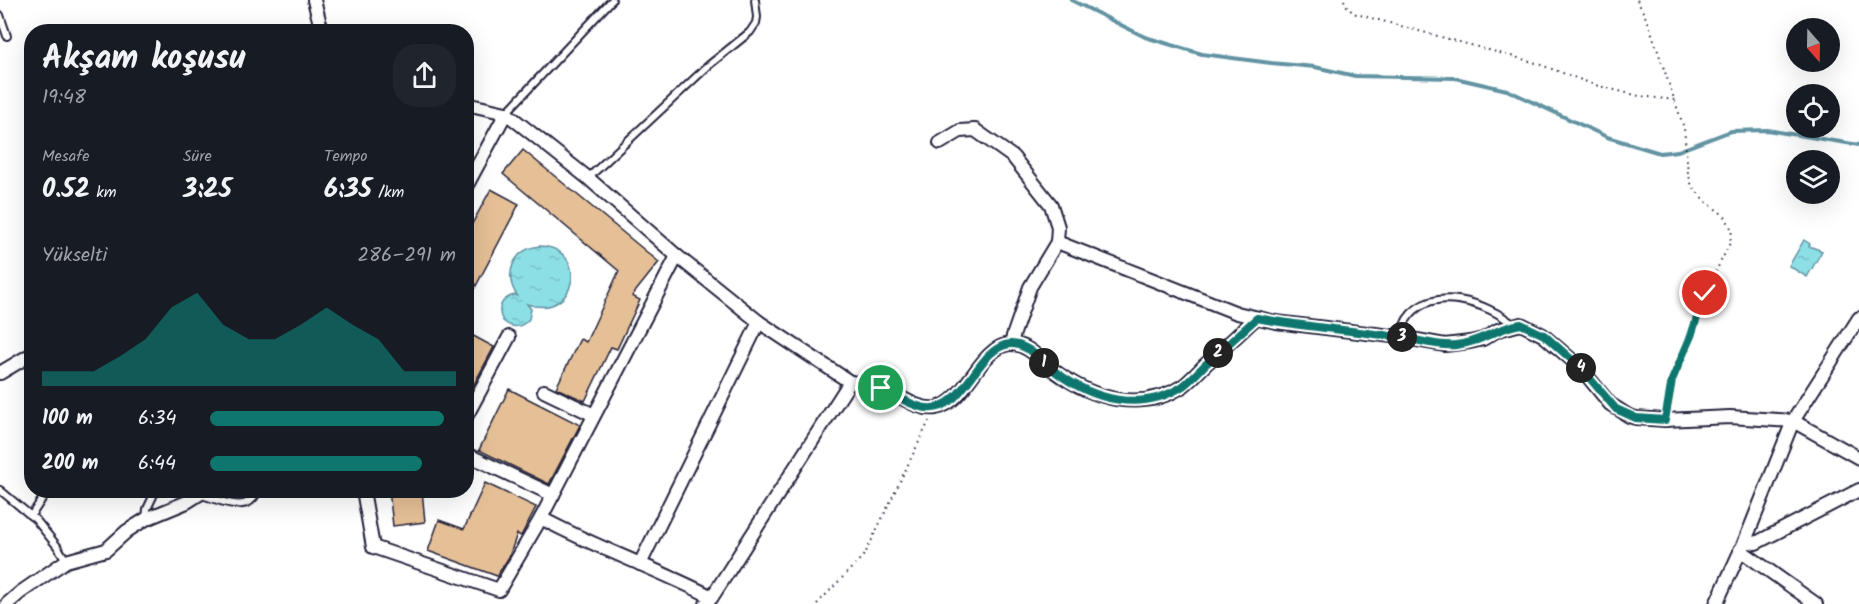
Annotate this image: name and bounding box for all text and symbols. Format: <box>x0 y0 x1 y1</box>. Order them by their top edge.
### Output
north arrow <box>1786 18 1840 72</box>
map controls <box>1786 18 1840 204</box>
text: Akşam koşusu <box>42 33 245 86</box>
button: share <box>393 44 456 107</box>
text: 19:48 <box>42 82 86 114</box>
button: locate <box>1786 84 1840 138</box>
text: Mesafe <box>42 144 89 169</box>
text: Süre <box>183 144 212 169</box>
text: Tempo <box>324 144 367 169</box>
button: layers <box>1786 150 1840 204</box>
text: 0.52 <box>42 169 90 211</box>
text: 3:25 <box>183 169 232 211</box>
text: 6:35 <box>324 169 372 211</box>
text: km <box>90 180 116 205</box>
text: /km <box>372 180 404 205</box>
text: Yükselti <box>42 240 107 272</box>
text: 286–291 m <box>357 240 456 272</box>
pin <box>1679 267 1730 318</box>
icon: check <box>1688 276 1721 309</box>
pin: 3 <box>1387 322 1417 352</box>
text: 3 <box>1398 324 1406 349</box>
pin: 2 <box>1203 338 1233 368</box>
text: 2 <box>1213 340 1223 365</box>
pin: 1 <box>1029 348 1059 378</box>
text: 1 <box>1042 350 1046 375</box>
pin: 4 <box>1566 353 1596 383</box>
text: 4 <box>1577 355 1585 380</box>
pin <box>855 362 906 413</box>
icon: arrive <box>864 371 897 404</box>
text: 100 m <box>42 403 93 435</box>
text: 6:34 <box>138 403 176 435</box>
text: 200 m <box>42 448 98 480</box>
text: 6:44 <box>138 448 176 480</box>

